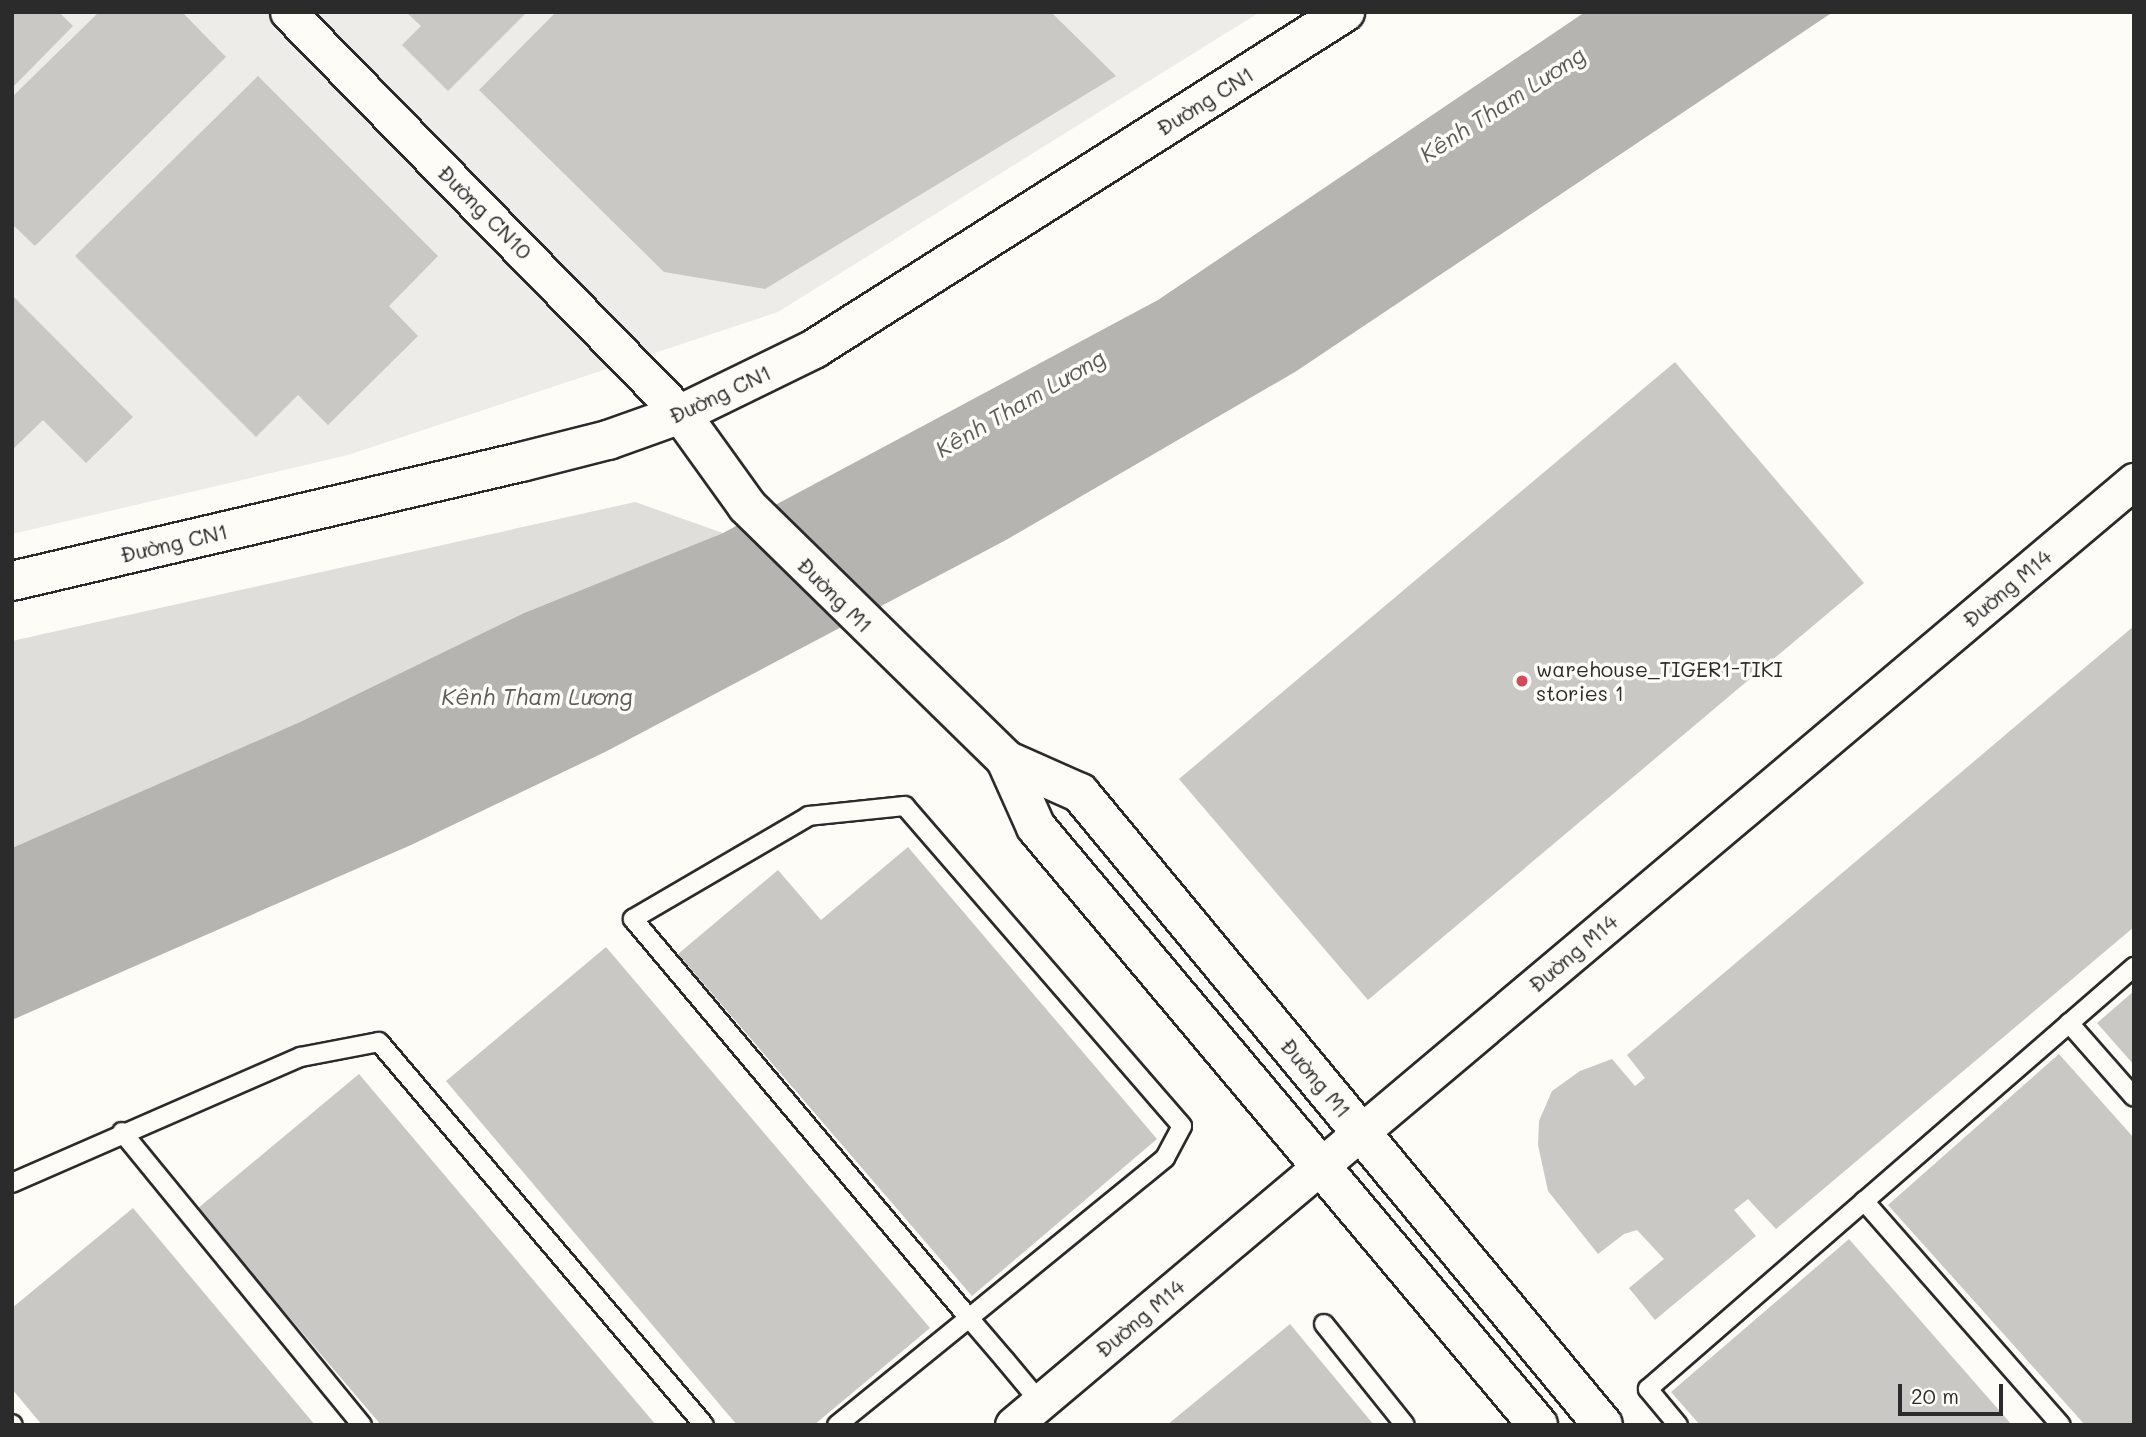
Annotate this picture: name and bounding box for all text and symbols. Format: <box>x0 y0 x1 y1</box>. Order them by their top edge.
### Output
water label: Kênh Tham Lương <box>1414 40 1590 168</box>
street label: Đường CN1 <box>1152 61 1258 141</box>
street label: Đường CN10 <box>433 160 537 264</box>
water label: Kênh Tham Lương <box>930 343 1110 463</box>
street label: Đường CN1 <box>665 359 775 429</box>
street label: Đường CN1 <box>118 518 230 568</box>
street label: Đường M14 <box>1958 544 2056 632</box>
street label: Đường M1 <box>792 552 878 638</box>
place label: warehouse_TIGER1-TIKI stories 1 <box>1536 656 1783 706</box>
marker: warehouse_TIGER1-TIKI stories 1 <box>1514 673 1530 689</box>
water label: Kênh Tham Lương <box>441 682 633 710</box>
street label: Đường M14 <box>1524 909 1622 997</box>
street label: Đường M1 <box>1276 1033 1356 1123</box>
street label: Đường M14 <box>1091 1274 1189 1362</box>
scale bar <box>1901 1370 2006 1414</box>
text: 20 m <box>1911 1382 1959 1409</box>

